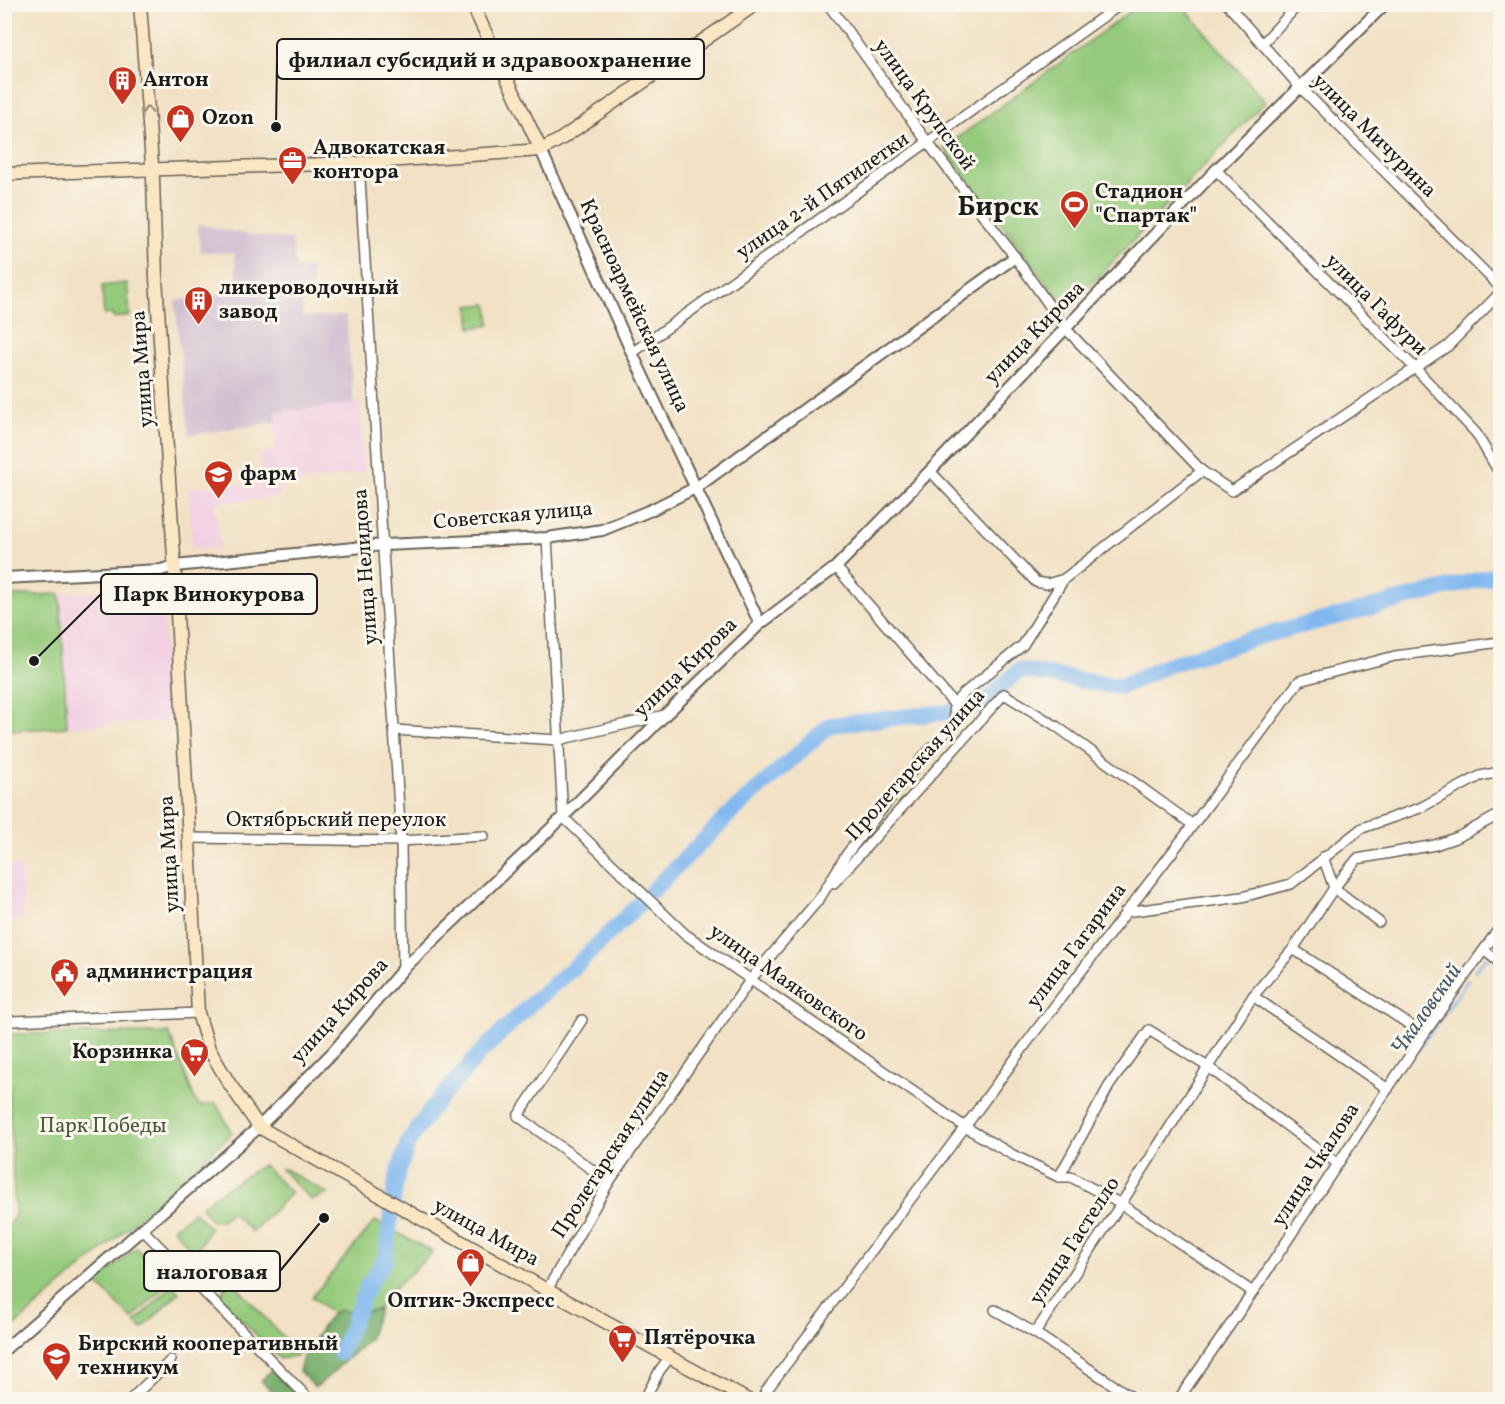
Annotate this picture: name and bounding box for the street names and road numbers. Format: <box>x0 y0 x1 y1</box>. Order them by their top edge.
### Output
street label: улица Крупской <box>866 33 982 177</box>
street label: улица Мичурина <box>1305 67 1443 205</box>
street label: улица 2-й Пятилетки <box>731 125 916 267</box>
street label: Красноармейская улица <box>572 194 696 418</box>
street label: улица Гафури <box>1318 247 1434 363</box>
street label: улица Кирова <box>978 275 1092 391</box>
street label: улица Мира <box>124 309 162 429</box>
street label: улица Нелидова <box>346 488 386 646</box>
street label: Советская улица <box>432 495 594 537</box>
street label: улица Кирова <box>628 611 744 725</box>
street label: Пролетарская улица <box>839 682 993 848</box>
street label: улица Мира <box>152 795 188 913</box>
street label: Октябрьский переулок <box>226 806 446 835</box>
street label: улица Гагарина <box>1020 877 1134 1015</box>
street label: улица Маяковского <box>703 917 873 1049</box>
street label: улица Кирова <box>284 952 396 1070</box>
street label: Пролетарская улица <box>545 1064 677 1244</box>
street label: улица Чкалова <box>1265 1097 1367 1233</box>
street label: улица Гастелло <box>1023 1171 1127 1311</box>
street label: улица Мира <box>428 1192 544 1274</box>

